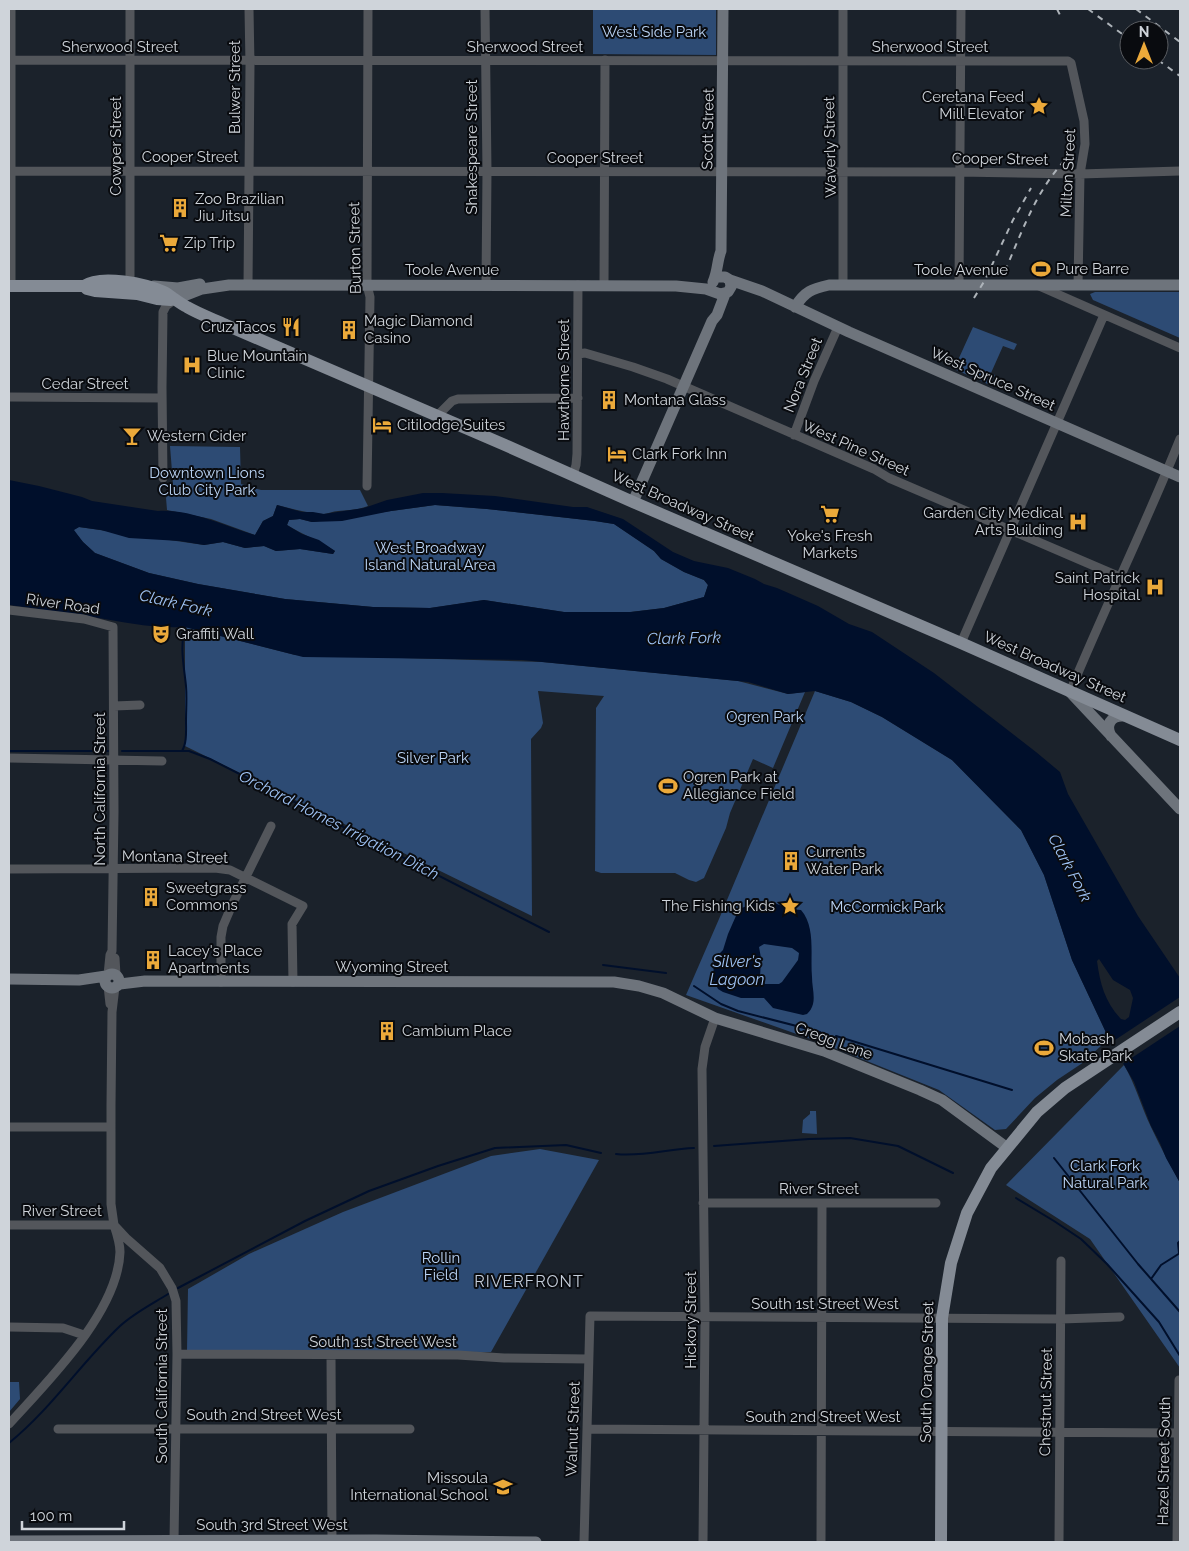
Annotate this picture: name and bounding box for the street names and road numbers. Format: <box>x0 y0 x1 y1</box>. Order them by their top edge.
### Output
street label: Sherwood Street <box>62 38 178 56</box>
street label: Sherwood Street <box>467 38 583 56</box>
street label: Sherwood Street <box>872 38 988 56</box>
street label: Bulwer Street <box>226 40 244 134</box>
street label: Shakespeare Street <box>463 79 481 215</box>
street label: Scott Street <box>698 88 718 170</box>
street label: Cowper Street <box>107 96 125 196</box>
street label: Waverly Street <box>820 96 840 198</box>
street label: Milton Street <box>1057 128 1079 218</box>
street label: Cooper Street <box>142 148 238 166</box>
street label: Cooper Street <box>547 149 643 167</box>
street label: Cooper Street <box>952 149 1048 169</box>
street label: Burton Street <box>345 202 365 294</box>
street label: Toole Avenue <box>405 261 499 279</box>
street label: Toole Avenue <box>914 261 1008 279</box>
street label: Hawthorne Street <box>555 319 573 441</box>
street label: Nora Street <box>780 335 826 415</box>
street label: West Spruce Street <box>928 343 1058 415</box>
street label: Cedar Street <box>42 375 128 393</box>
street label: West Pine Street <box>800 416 912 480</box>
street label: West Broadway Street <box>609 466 757 546</box>
street label: River Road <box>25 590 101 618</box>
street label: West Broadway Street <box>981 627 1129 707</box>
street label: North California Street <box>91 712 109 866</box>
street label: Montana Street <box>122 847 228 867</box>
street label: Wyoming Street <box>336 958 448 976</box>
street label: Cregg Lane <box>793 1019 875 1063</box>
street label: River Street <box>779 1180 859 1198</box>
street label: River Street <box>22 1202 102 1220</box>
street label: Hickory Street <box>682 1271 700 1369</box>
street label: South 1st Street West <box>751 1295 899 1313</box>
street label: South Orange Street <box>917 1301 937 1443</box>
street label: South California Street <box>153 1309 171 1463</box>
street label: South 1st Street West <box>309 1333 457 1351</box>
street label: Chestnut Street <box>1036 1348 1056 1456</box>
street label: Walnut Street <box>562 1381 584 1477</box>
street label: Hazel Street South <box>1154 1396 1174 1526</box>
street label: South 2nd Street West <box>187 1406 341 1424</box>
street label: South 2nd Street West <box>746 1408 900 1426</box>
street label: South 3rd Street West <box>196 1516 348 1534</box>

